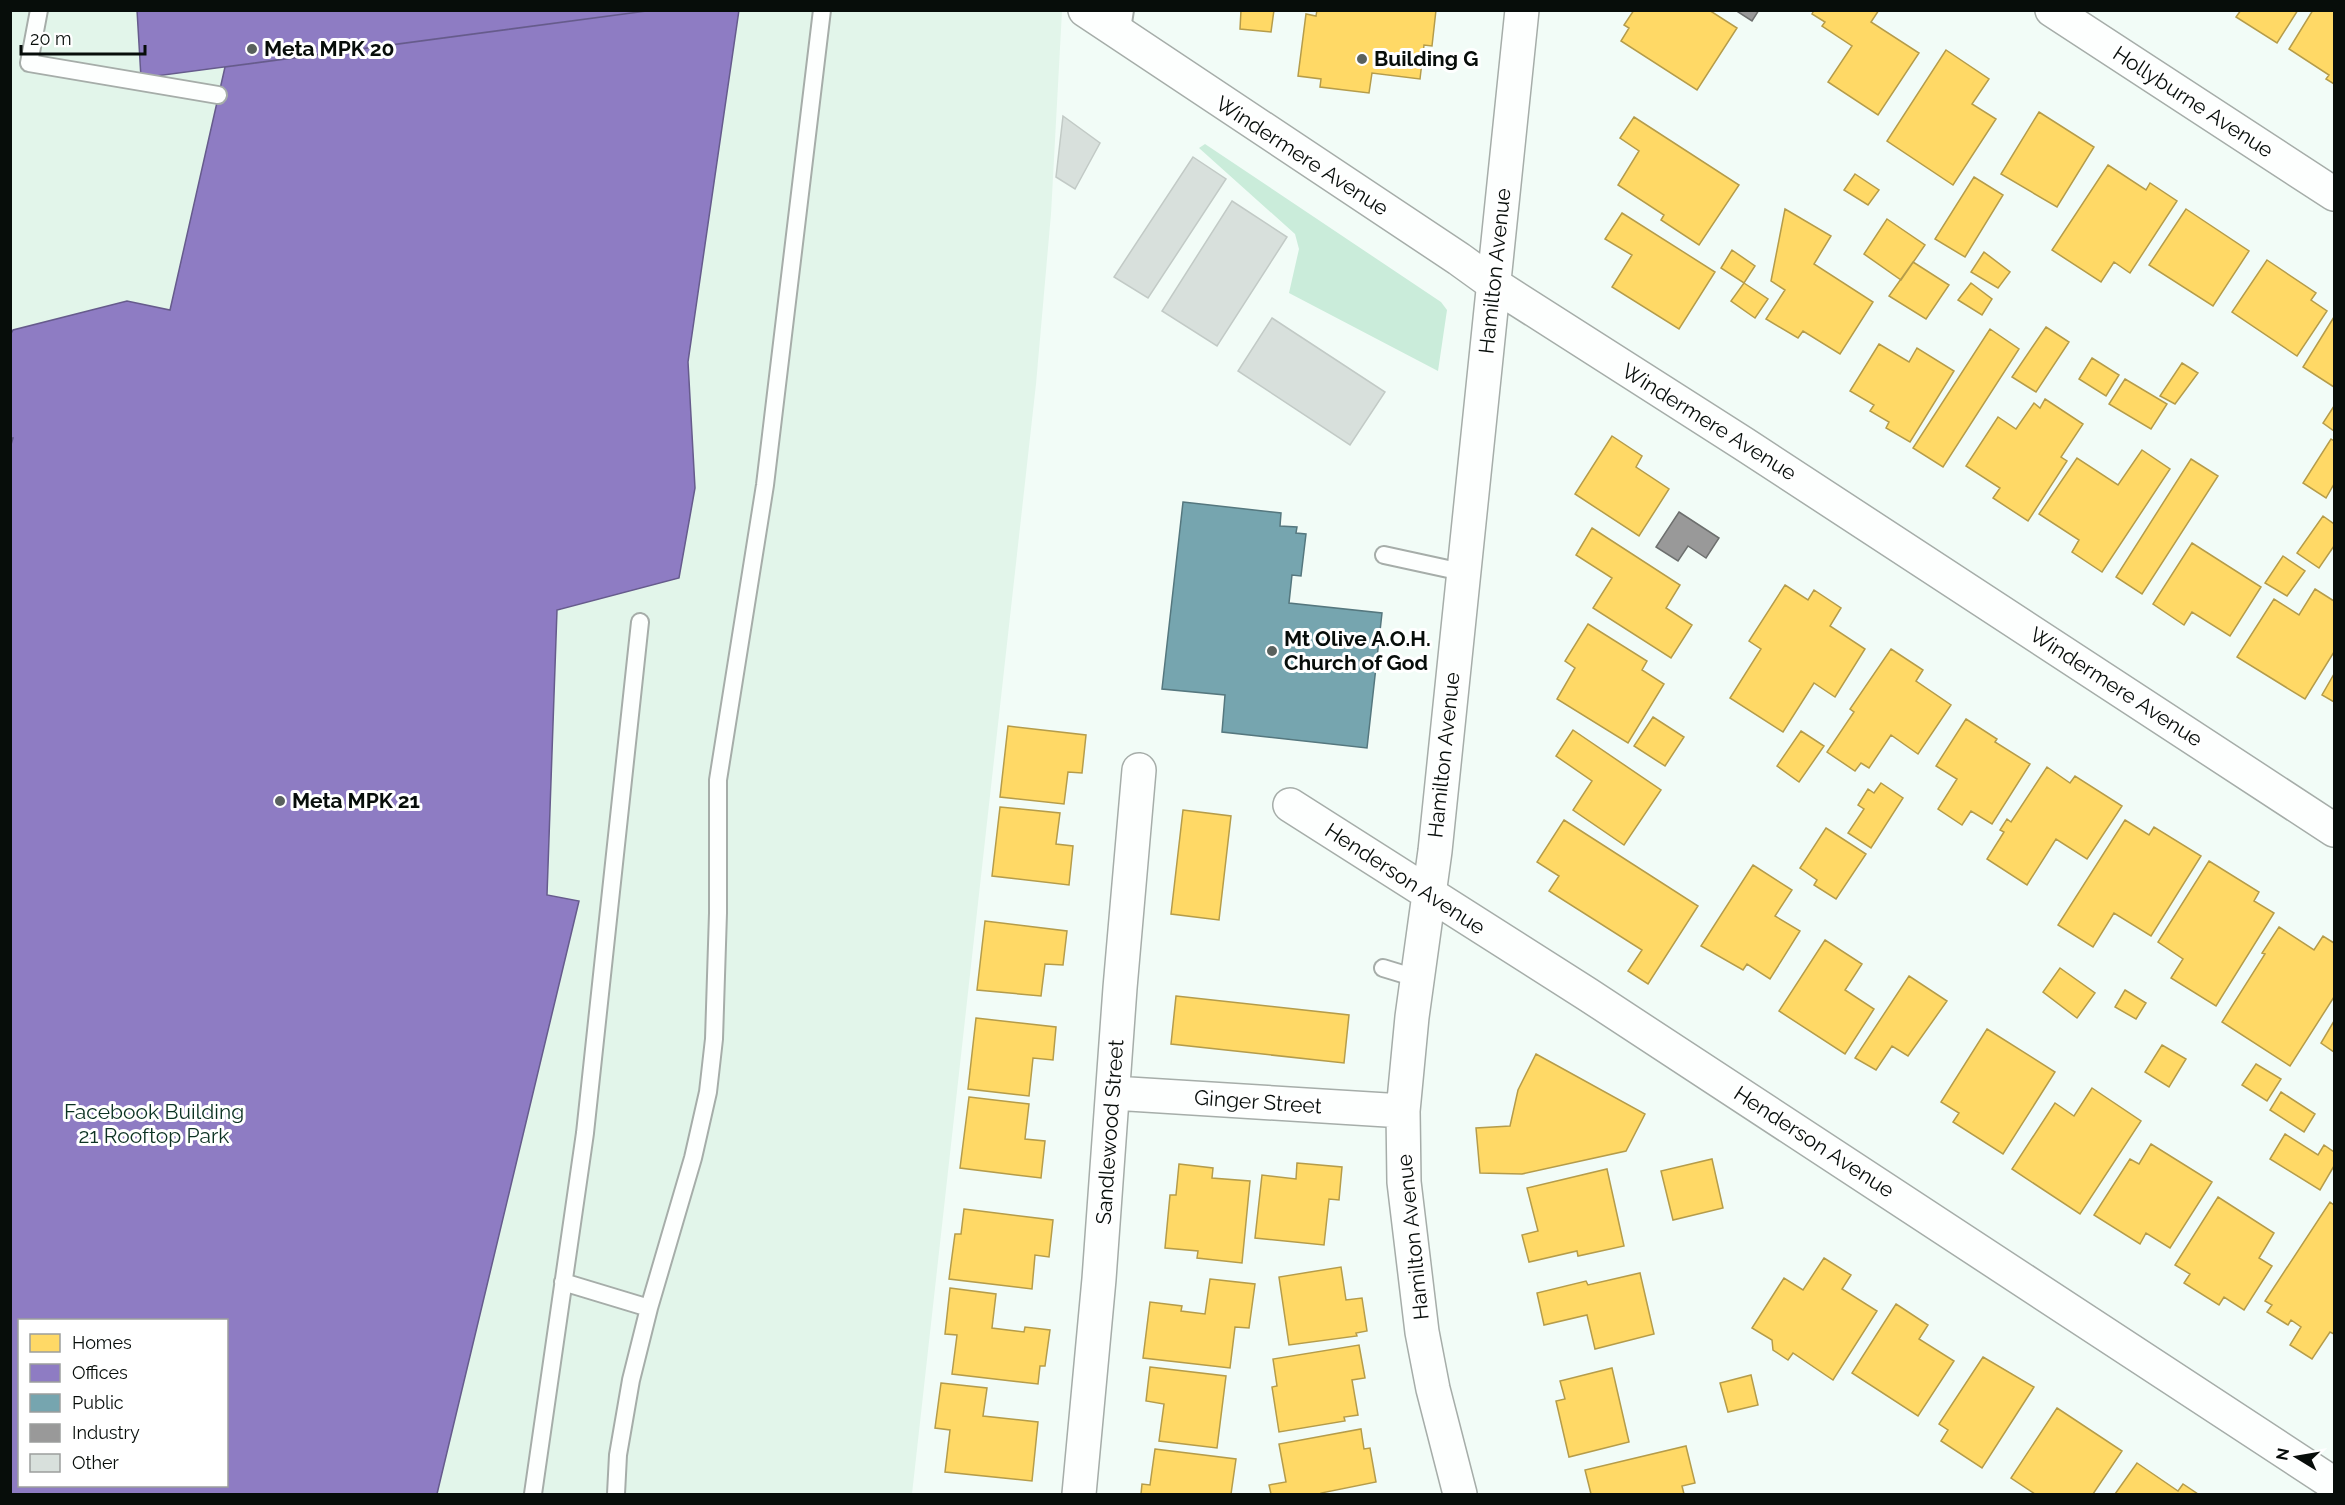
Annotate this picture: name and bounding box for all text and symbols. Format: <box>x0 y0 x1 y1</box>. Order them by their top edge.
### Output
scale bar <box>21 18 146 56</box>
text: 20 m <box>30 28 72 49</box>
place label: Meta MPK 20 <box>264 36 394 61</box>
street label: Hollyburne Avenue <box>2108 40 2278 163</box>
marker: Meta MPK 20 <box>245 42 259 56</box>
place label: Building G <box>1374 46 1478 71</box>
marker: Building G <box>1355 52 1369 66</box>
street label: Windermere Avenue <box>1211 90 1393 221</box>
street label: Hamilton Avenue <box>1473 187 1516 355</box>
street label: Windermere Avenue <box>1617 358 1801 485</box>
street label: Windermere Avenue <box>2025 621 2207 752</box>
place label: Mt Olive A.O.H. Church of God <box>1284 626 1431 675</box>
marker: Mt Olive A.O.H. Church of God <box>1265 644 1279 658</box>
street label: Hamilton Avenue <box>1422 671 1465 839</box>
place label: Meta MPK 21 <box>292 788 420 813</box>
marker: Meta MPK 21 <box>273 794 287 808</box>
street label: Henderson Avenue <box>1320 817 1490 940</box>
street label: Sandlewood Street <box>1091 1039 1128 1225</box>
street label: Henderson Avenue <box>1729 1080 1899 1203</box>
street label: Ginger Street <box>1194 1085 1323 1118</box>
park label: Facebook Building 21 Rooftop Park <box>64 1099 244 1148</box>
street label: Hamilton Avenue <box>1391 1153 1434 1321</box>
legend <box>18 1319 228 1487</box>
text: Homes <box>72 1332 132 1353</box>
text: Offices <box>72 1362 128 1383</box>
text: Public <box>72 1392 124 1413</box>
text: Industry <box>72 1422 140 1443</box>
north arrow <box>2267 1427 2327 1487</box>
text: N <box>2272 1446 2293 1462</box>
text: Other <box>72 1452 120 1473</box>

